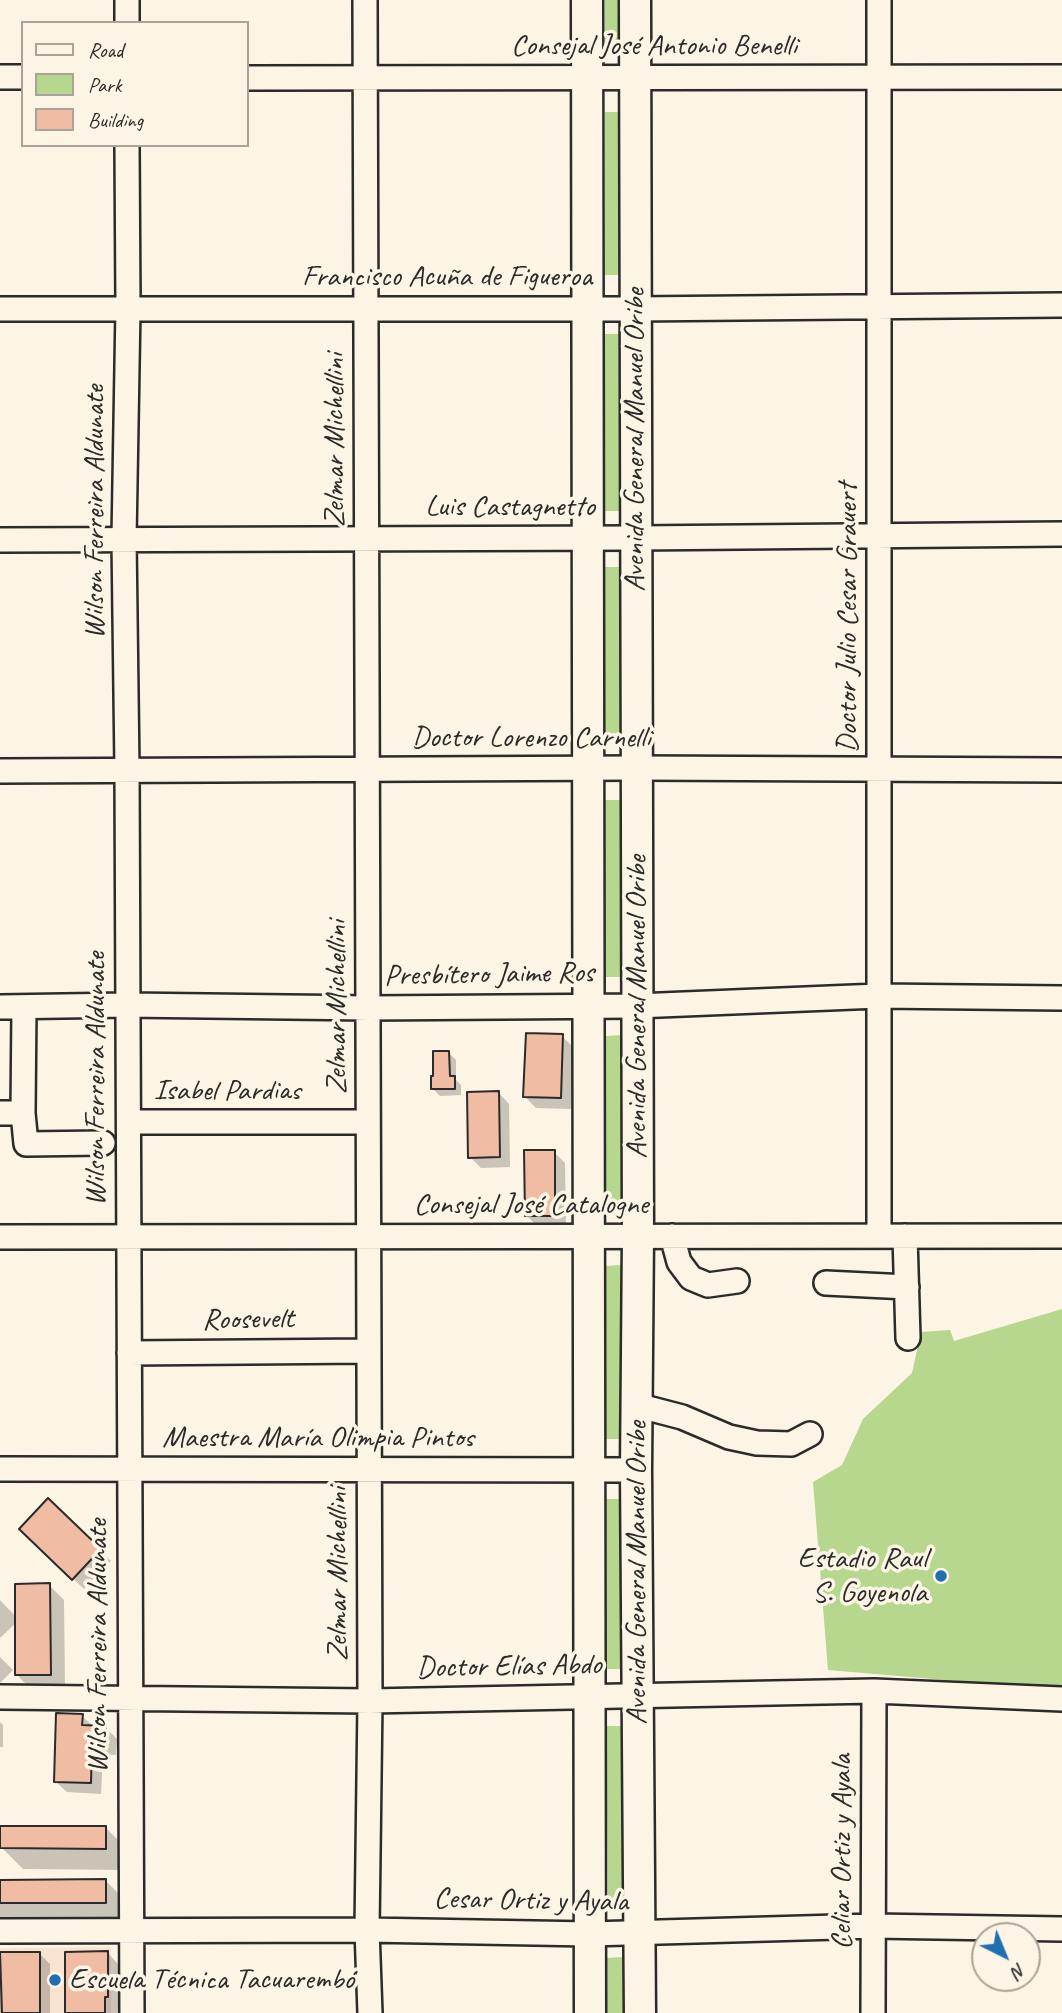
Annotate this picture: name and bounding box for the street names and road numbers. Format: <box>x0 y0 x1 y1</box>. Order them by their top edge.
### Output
street label: Consejal José Antonio Benelli <box>511 28 797 64</box>
street label: Francisco Acuña de Figueroa <box>302 259 592 295</box>
street label: Avenida General Manuel Oribe <box>617 288 653 592</box>
street label: Zelmar Michellini <box>317 353 353 527</box>
street label: Wilson Ferreira Aldunate <box>77 385 113 639</box>
street label: Doctor Julio Cesar Grauert <box>830 483 866 753</box>
street label: Luis Castagnetto <box>425 489 595 525</box>
street label: Doctor Lorenzo Carnelli <box>411 720 651 756</box>
street label: Avenida General Manuel Oribe <box>619 855 655 1159</box>
street label: Zelmar Michellini <box>319 920 355 1094</box>
street label: Wilson Ferreira Aldunate <box>78 952 114 1206</box>
street label: Presbítero Jaime Ros <box>384 955 594 995</box>
street label: Isabel Pardias <box>154 1073 300 1109</box>
street label: Consejal José Catalogne <box>414 1187 648 1223</box>
street label: Roosevelt <box>202 1301 294 1339</box>
street label: Maestra María Olimpia Pintos <box>162 1420 474 1456</box>
street label: Avenida General Manuel Oribe <box>619 1421 655 1725</box>
street label: Zelmar Michellini <box>320 1487 356 1661</box>
street label: Wilson Ferreira Aldunate <box>80 1519 116 1773</box>
street label: Doctor Elías Abdo <box>416 1647 602 1687</box>
street label: Celiar Ortiz y Ayala <box>824 1754 860 1950</box>
street label: Cesar Ortiz y Ayala <box>433 1881 629 1921</box>

